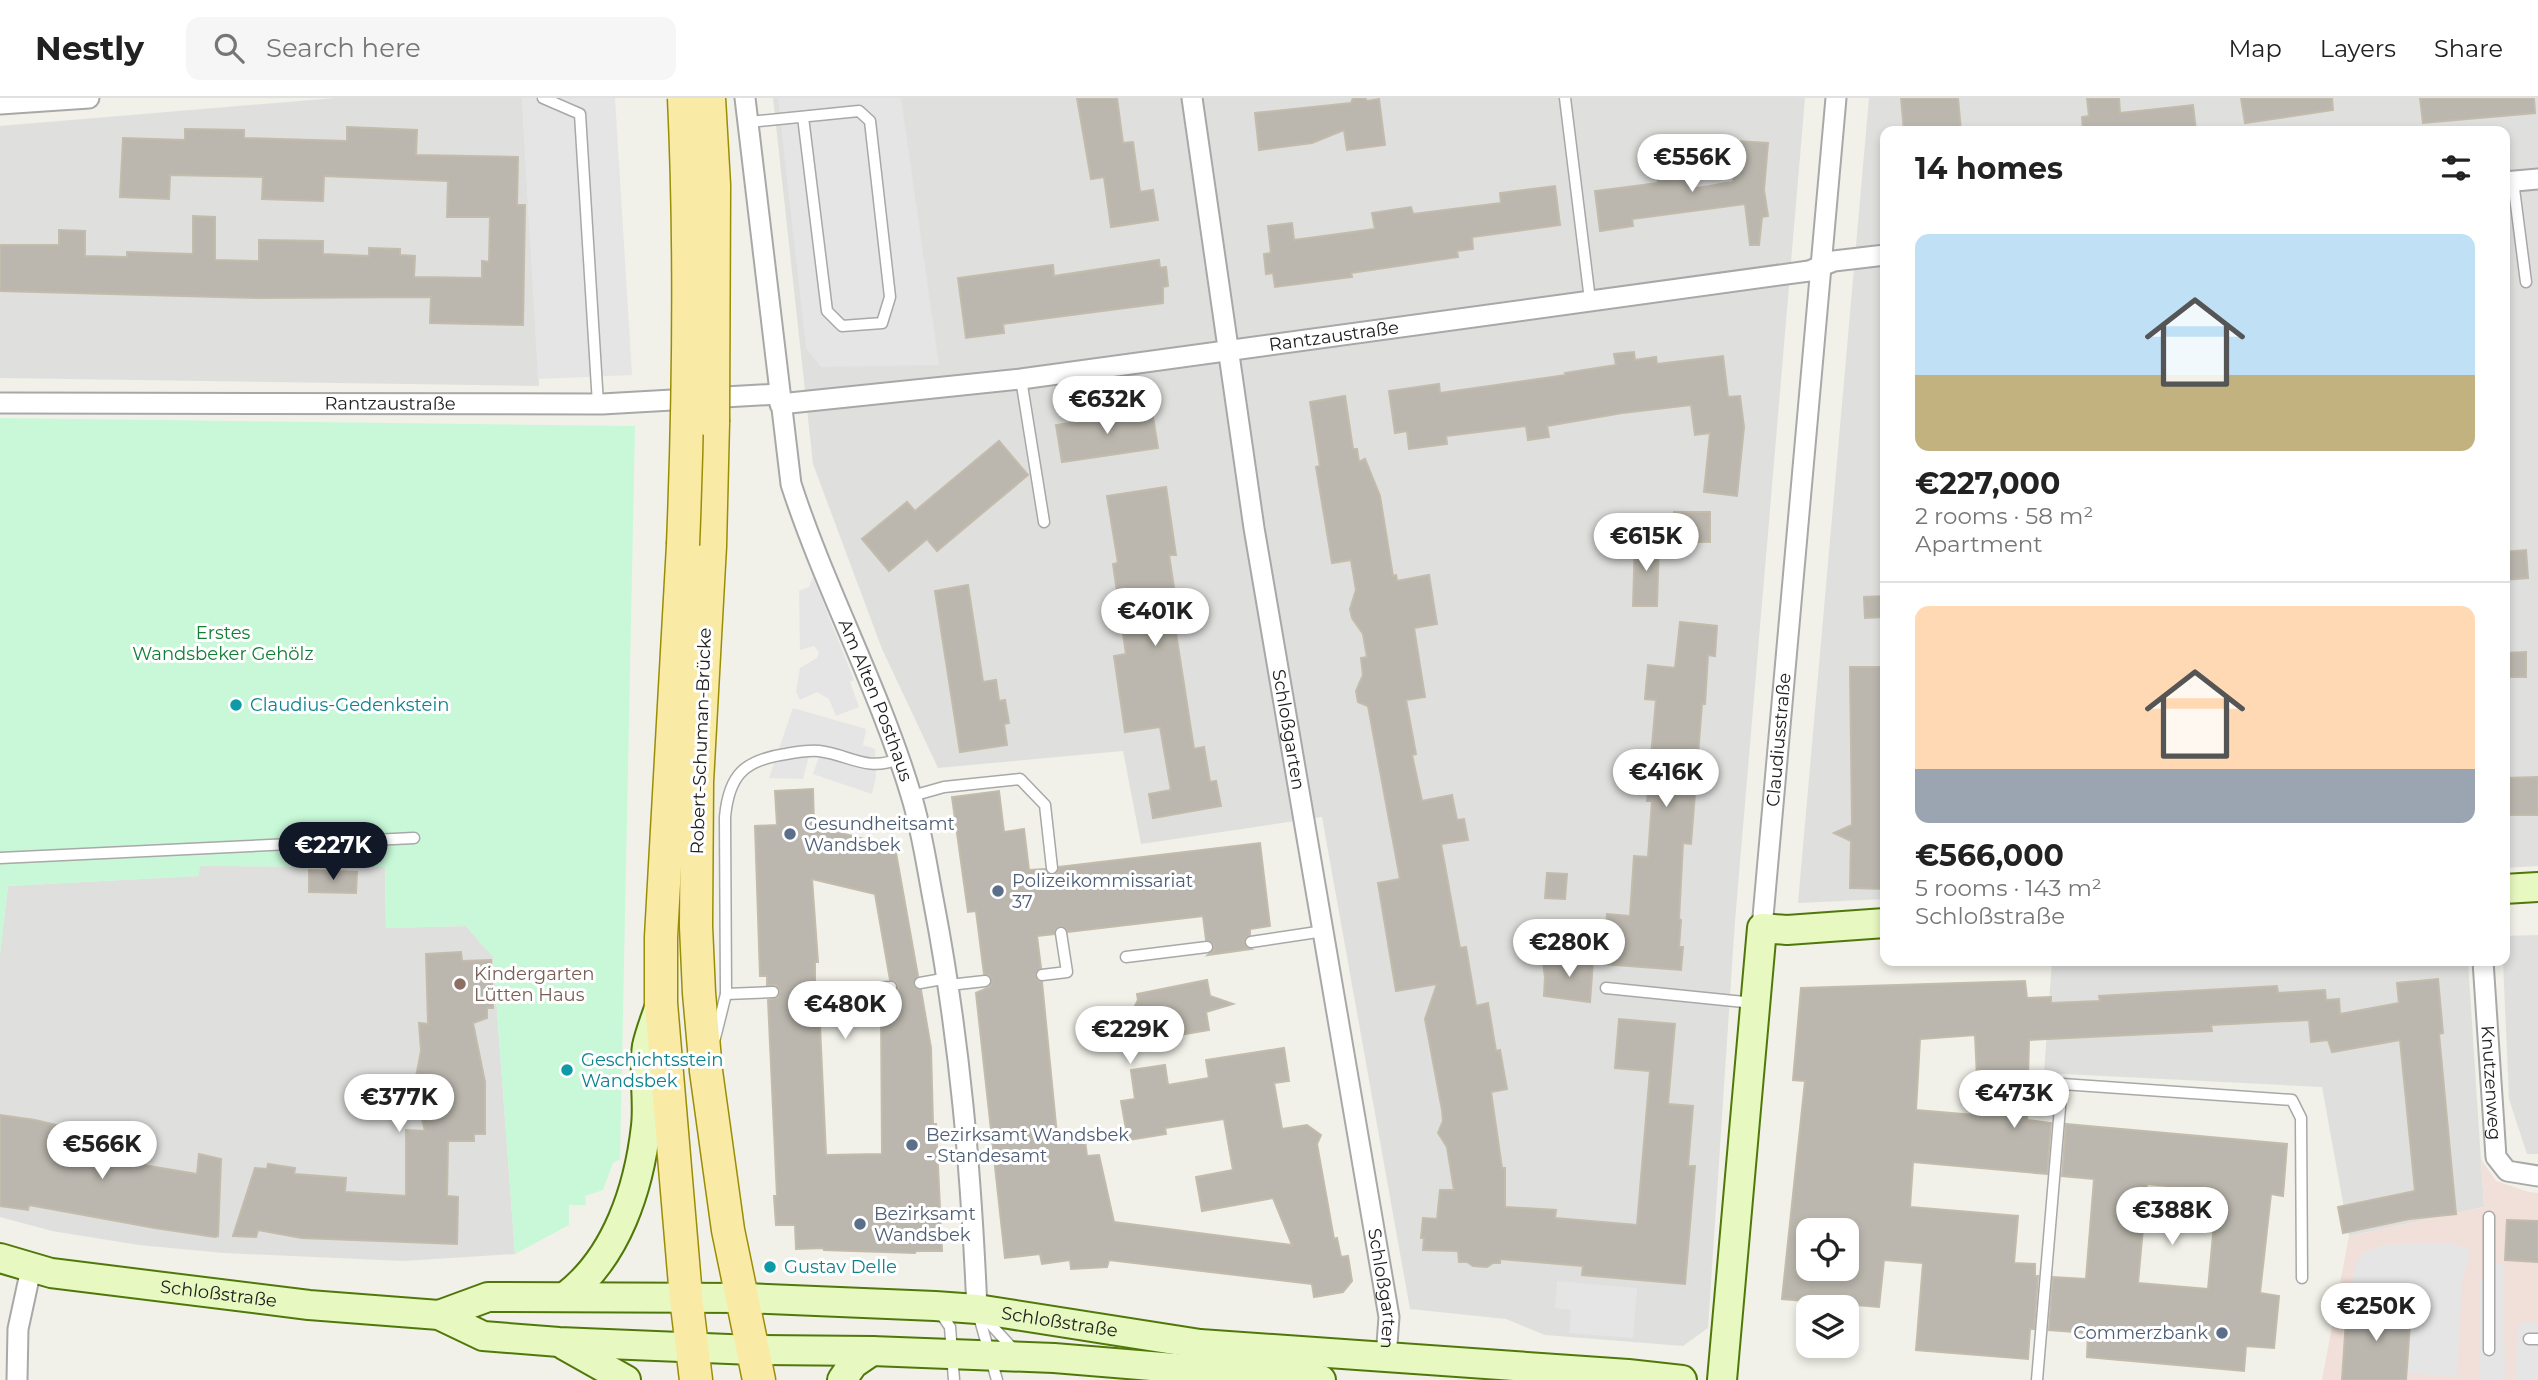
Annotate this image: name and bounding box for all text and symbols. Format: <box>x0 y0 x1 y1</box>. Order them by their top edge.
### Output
search box <box>186 17 676 80</box>
text: Nestly <box>35 28 144 68</box>
icon: search <box>210 29 248 67</box>
text: Search here <box>266 32 421 64</box>
text: Map <box>2228 34 2282 63</box>
text: Layers <box>2320 34 2396 63</box>
text: Share <box>2434 34 2503 63</box>
pin: €556K <box>1643 134 1741 194</box>
text: €556K <box>1653 143 1731 171</box>
icon: filters <box>2437 149 2475 187</box>
text: 14 homes <box>1915 150 2063 187</box>
icon: home <box>2132 279 2258 405</box>
street label: Rantzaustraße <box>1267 316 1400 356</box>
pin: €632K <box>1058 376 1156 436</box>
text: €632K <box>1069 385 1145 413</box>
street label: Rantzaustraße <box>324 393 456 415</box>
text: €227,000 <box>1915 465 2060 502</box>
text: 2 rooms · 58 m² <box>1915 502 2093 530</box>
pin: €615K <box>1597 514 1695 573</box>
text: €615K <box>1610 522 1682 550</box>
text: Apartment <box>1915 530 2043 558</box>
pin: €401K <box>1106 588 1204 648</box>
text: €401K <box>1117 597 1193 625</box>
street label: Am Alten Posthaus <box>834 616 917 784</box>
park label: Erstes Wandsbeker Gehölz <box>132 622 314 665</box>
street label: Robert-Schuman-Brücke <box>686 627 716 855</box>
icon: home <box>2132 651 2258 777</box>
street label: Schloßgarten <box>1267 668 1310 792</box>
street label: Claudiusstraße <box>1762 672 1796 808</box>
place label: Claudius-Gedenkstein <box>250 694 449 716</box>
marker: Claudius-Gedenkstein <box>228 697 244 713</box>
pin: €416K <box>1617 750 1715 809</box>
text: €416K <box>1629 758 1703 786</box>
place label: Gesundheitsamt Wandsbek <box>804 813 955 856</box>
pin: €227K <box>284 822 382 882</box>
marker: Gesundheitsamt Wandsbek <box>782 826 798 842</box>
text: €227K <box>295 831 372 859</box>
text: €566,000 <box>1915 837 2064 874</box>
place label: Polizeikommissariat 37 <box>1012 870 1193 913</box>
text: 5 rooms · 143 m² <box>1915 874 2102 902</box>
marker: Polizeikommissariat 37 <box>990 883 1006 899</box>
text: Schloßstraße <box>1915 902 2065 930</box>
pin: €280K <box>1520 920 1618 979</box>
text: €280K <box>1529 928 1609 956</box>
place label: Kindergarten Lütten Haus <box>474 963 594 1006</box>
marker: Kindergarten Lütten Haus <box>452 976 468 992</box>
pin: €480K <box>796 982 894 1041</box>
text: €480K <box>804 990 886 1018</box>
pin: €229K <box>1081 1006 1179 1066</box>
text: €229K <box>1091 1015 1169 1043</box>
street label: Knutzenweg <box>2476 1025 2506 1141</box>
place label: Geschichtsstein Wandsbek <box>581 1049 723 1092</box>
marker: Geschichtsstein Wandsbek <box>559 1062 575 1078</box>
pin: €473K <box>1965 1070 2063 1130</box>
pin: €377K <box>350 1074 448 1134</box>
text: €473K <box>1975 1079 2053 1107</box>
text: €377K <box>360 1083 438 1111</box>
pin: €566K <box>53 1122 151 1181</box>
place label: Bezirksamt Wandsbek - Standesamt <box>926 1124 1129 1167</box>
text: €566K <box>63 1130 141 1158</box>
marker: Bezirksamt Wandsbek - Standesamt <box>904 1137 920 1153</box>
pin: €388K <box>2123 1188 2221 1247</box>
text: €388K <box>2132 1196 2212 1224</box>
place label: Bezirksamt Wandsbek <box>874 1203 976 1246</box>
marker: Bezirksamt Wandsbek <box>852 1216 868 1232</box>
map controls <box>1796 1218 1859 1358</box>
button: locate <box>1796 1218 1859 1281</box>
street label: Schloßgarten <box>1363 1227 1400 1350</box>
place label: Gustav Delle <box>784 1256 897 1278</box>
marker: Gustav Delle <box>762 1259 778 1275</box>
street label: Schloßstraße <box>159 1276 278 1312</box>
pin: €250K <box>2327 1284 2425 1343</box>
text: €250K <box>2337 1292 2415 1320</box>
button: layers <box>1796 1295 1859 1358</box>
street label: Schloßstraße <box>1000 1302 1119 1342</box>
place label: Commerzbank <box>2073 1322 2208 1344</box>
marker: Commerzbank <box>2214 1325 2230 1341</box>

